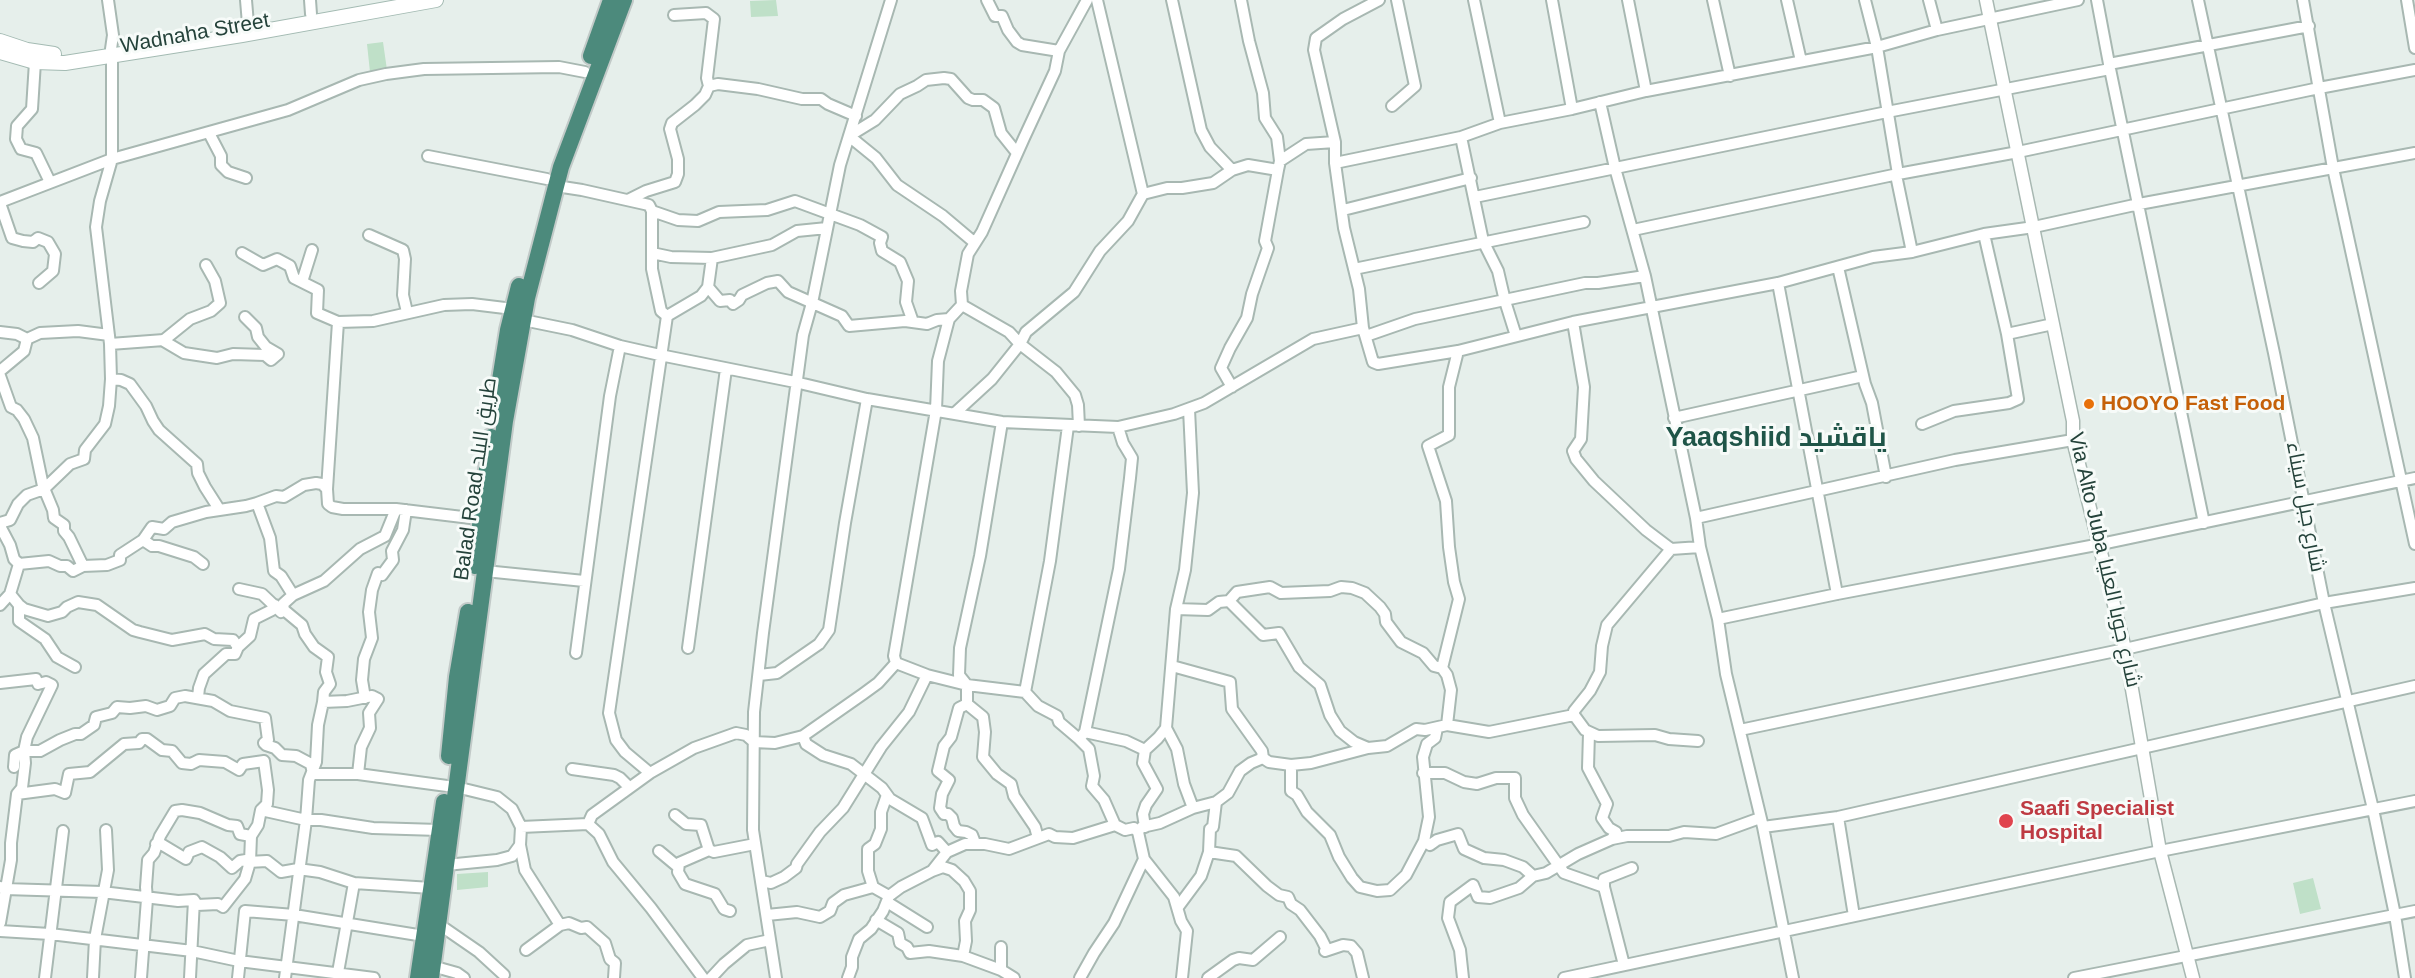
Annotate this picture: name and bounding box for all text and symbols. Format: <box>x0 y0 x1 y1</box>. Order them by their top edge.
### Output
street label: Wadnaha Street <box>118 8 272 60</box>
street label: Balad Road طريق البلد <box>449 376 503 582</box>
place label: HOOYO Fast Food <box>2101 391 2285 417</box>
marker: HOOYO Fast Food <box>2082 397 2096 411</box>
district label: Yaaqshiid ياقشيد <box>1665 423 1887 455</box>
street label: Via Alto Juba شارع جوبا العليا <box>2062 430 2146 690</box>
street label: شارع جبل سيناء <box>2280 440 2330 574</box>
place label: Saafi Specialist Hospital <box>2020 796 2174 846</box>
marker: Saafi Specialist Hospital <box>1997 812 2015 830</box>

